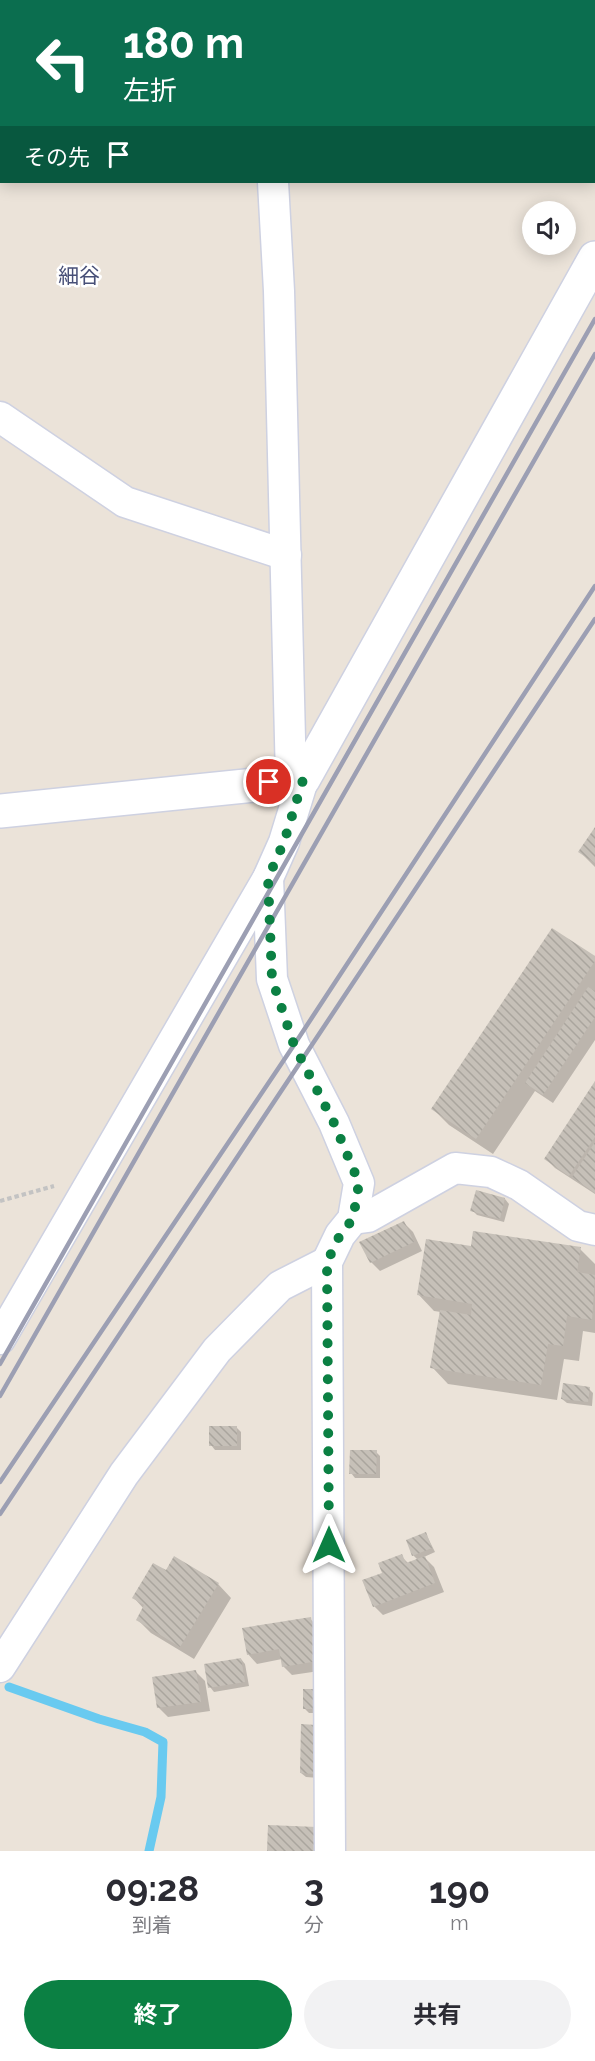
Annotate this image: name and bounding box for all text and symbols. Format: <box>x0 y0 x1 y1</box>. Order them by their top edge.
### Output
text: 180 m <box>123 19 244 68</box>
icon: left <box>24 24 102 102</box>
text: 左折 <box>123 75 177 106</box>
icon: arrive <box>102 138 135 171</box>
text: その先 <box>24 144 90 170</box>
map controls <box>522 201 576 255</box>
button: sound <box>522 201 576 255</box>
district label: 細谷 <box>58 263 100 288</box>
pin <box>243 756 294 807</box>
icon: arrive <box>252 765 285 798</box>
position arrow <box>297 1513 361 1577</box>
text: 09:28 <box>105 1867 199 1909</box>
text: 3 <box>304 1867 324 1909</box>
text: 190 <box>429 1869 490 1911</box>
text: m <box>450 1911 469 1935</box>
text: 到着 <box>132 1913 172 1937</box>
text: 分 <box>304 1913 324 1937</box>
button: 終了 <box>24 1980 292 2049</box>
button: 共有 <box>304 1980 571 2049</box>

